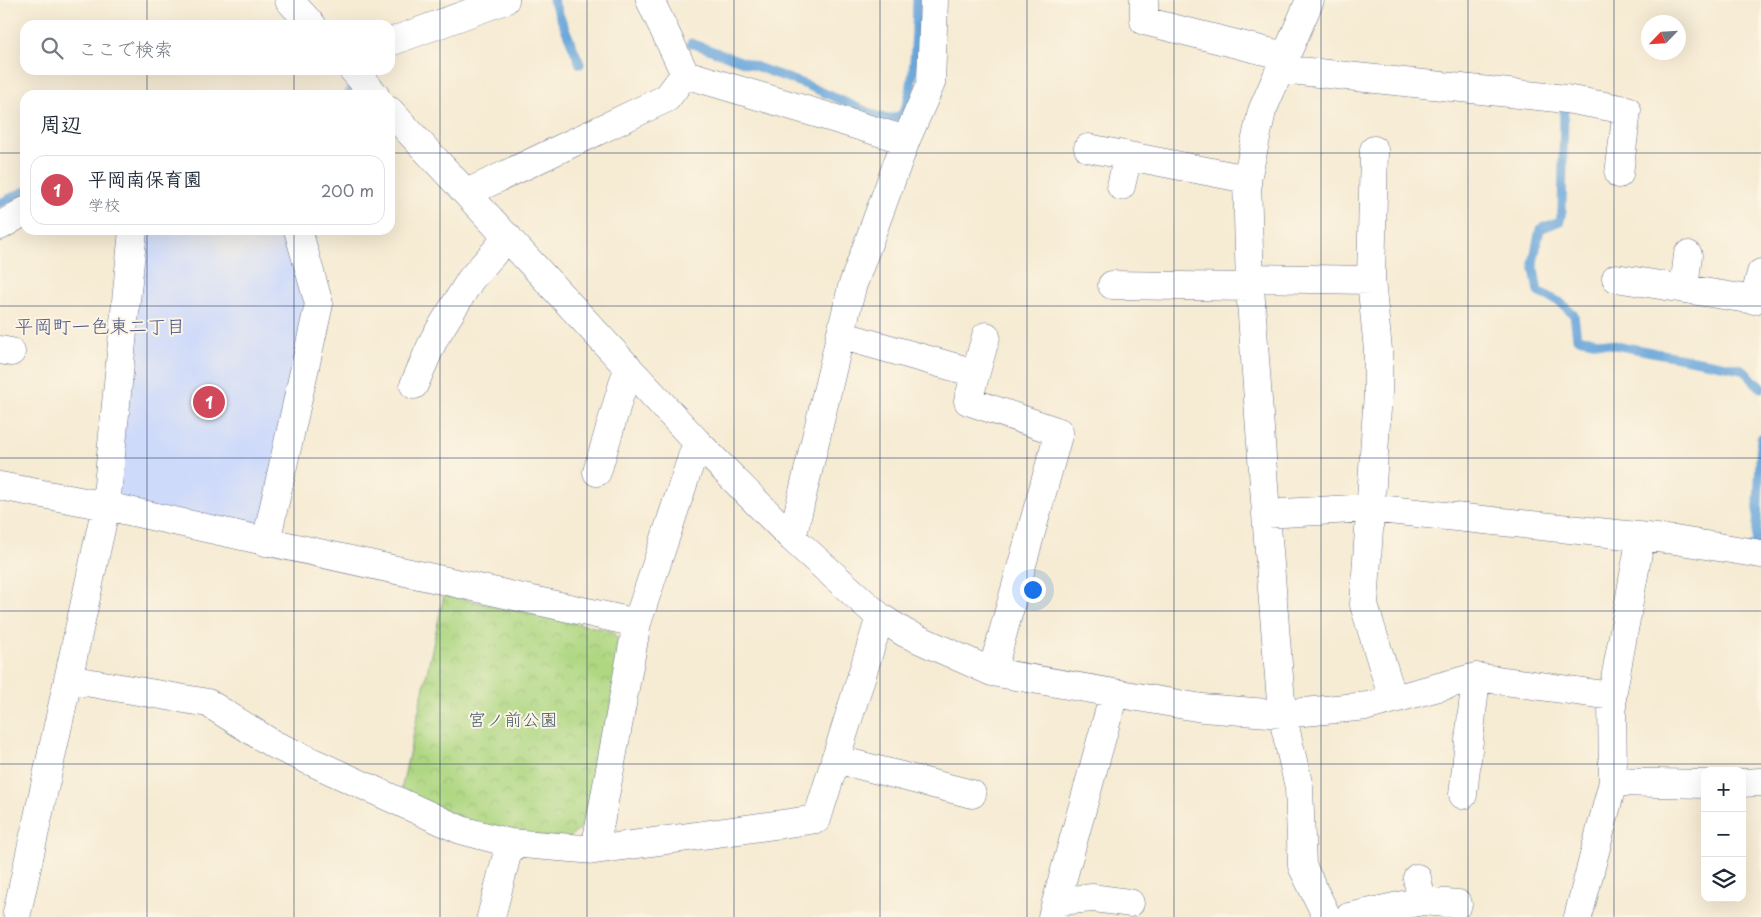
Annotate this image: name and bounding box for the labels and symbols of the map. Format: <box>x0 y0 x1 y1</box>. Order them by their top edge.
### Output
north arrow <box>1641 15 1686 60</box>
district label: 平岡町一色東二丁目 <box>14 311 186 339</box>
pin: 1 <box>193 383 225 421</box>
your location <box>1020 577 1046 603</box>
park label: 宮ノ前公園 <box>468 705 558 732</box>

